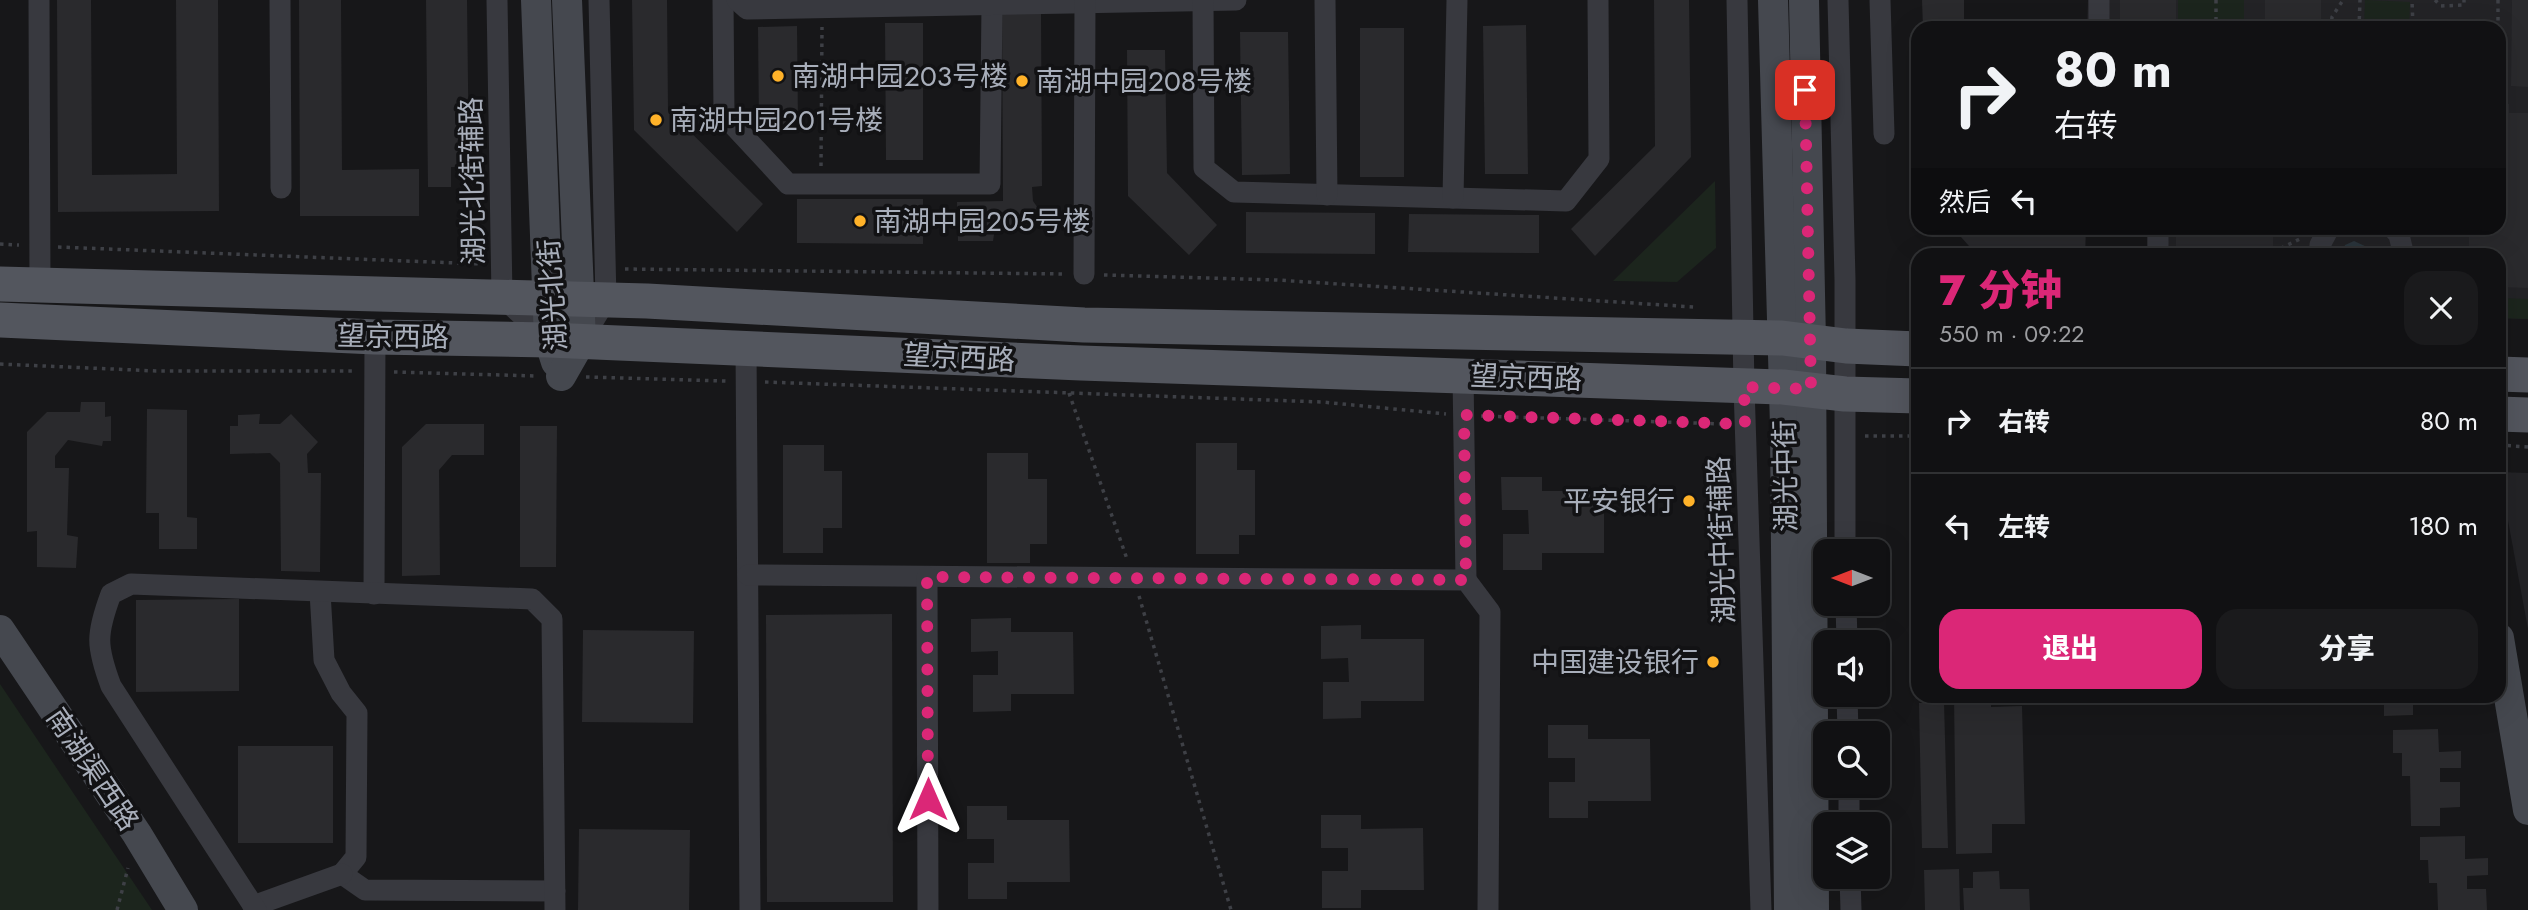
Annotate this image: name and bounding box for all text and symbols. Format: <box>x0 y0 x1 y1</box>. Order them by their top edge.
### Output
text: 80 m <box>2054 35 2172 105</box>
icon: right <box>1939 49 2030 140</box>
place label: 南湖中园203号楼 <box>792 56 1008 97</box>
pin <box>1775 60 1835 120</box>
place label: 南湖中园208号楼 <box>1036 61 1252 102</box>
marker: 南湖中园203号楼 <box>770 68 786 84</box>
icon: arrive <box>1786 71 1824 109</box>
marker: 南湖中园208号楼 <box>1014 73 1030 89</box>
street label: 湖光北街辅路 <box>451 97 494 265</box>
place label: 南湖中园201号楼 <box>670 100 883 141</box>
text: 右转 <box>2054 103 2118 149</box>
marker: 南湖中园201号楼 <box>648 112 664 128</box>
icon: left <box>2005 182 2043 220</box>
text: 然后 <box>1939 183 1991 221</box>
place label: 南湖中园205号楼 <box>874 201 1091 242</box>
marker: 南湖中园205号楼 <box>852 213 868 229</box>
street label: 湖光北街 <box>528 238 577 352</box>
text: 7 分钟 <box>1939 260 2062 321</box>
button: close <box>2404 271 2478 345</box>
street label: 望京西路 <box>337 315 449 358</box>
text: 550 m · 09:22 <box>1939 317 2084 351</box>
street label: 望京西路 <box>902 334 1016 381</box>
street label: 望京西路 <box>1469 355 1583 400</box>
icon: right <box>1939 402 1977 440</box>
text: 80 m <box>2420 402 2478 440</box>
text: 右转 <box>1998 403 2050 441</box>
street label: 湖光中街 <box>1764 420 1807 532</box>
street label: 湖光中街辅路 <box>1698 455 1745 625</box>
place label: 平安银行 <box>1563 481 1675 522</box>
marker: 平安银行 <box>1681 493 1697 509</box>
icon: left <box>1939 507 1977 545</box>
text: 180 m <box>2408 507 2478 545</box>
text: 左转 <box>1998 508 2050 546</box>
north arrow <box>1813 539 1890 616</box>
map controls <box>1813 539 1890 889</box>
button: 退出 <box>1939 609 2202 689</box>
button: 分享 <box>2216 609 2478 689</box>
button: sound <box>1813 630 1890 707</box>
place label: 中国建设银行 <box>1531 642 1699 683</box>
marker: 中国建设银行 <box>1705 654 1721 670</box>
street label: 南湖渠西路 <box>36 700 149 839</box>
button: search <box>1813 721 1890 798</box>
position arrow <box>891 762 965 836</box>
button: layers <box>1813 812 1890 889</box>

